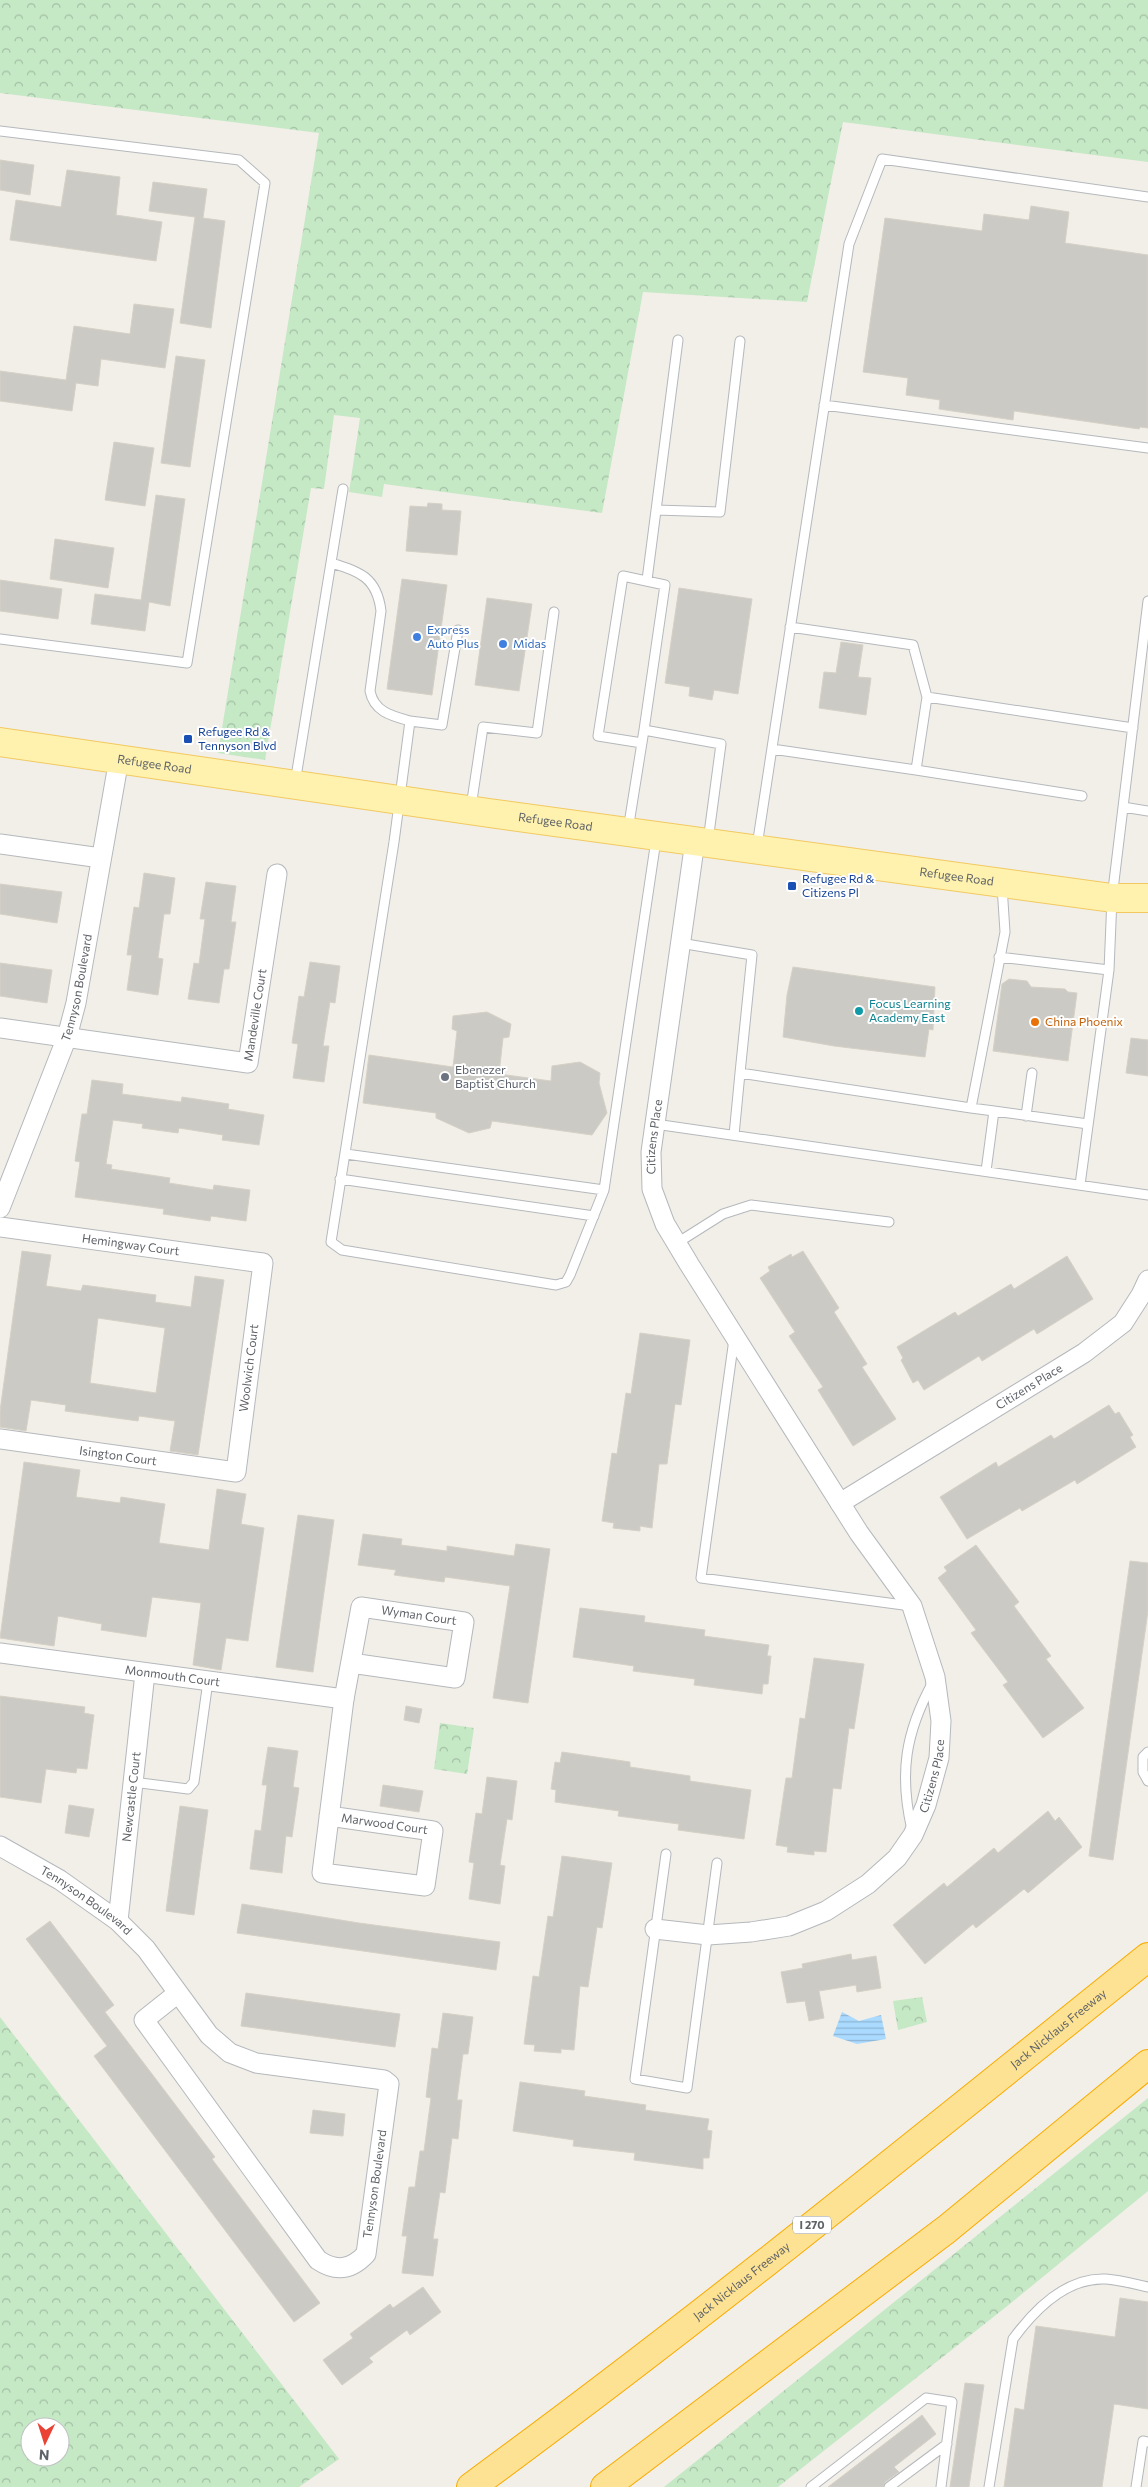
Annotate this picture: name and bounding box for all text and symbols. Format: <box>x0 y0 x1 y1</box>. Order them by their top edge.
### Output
place label: Express Auto Plus <box>427 622 479 650</box>
marker: Express Auto Plus <box>411 631 423 643</box>
place label: Midas <box>513 636 546 650</box>
marker: Midas <box>497 638 509 650</box>
place label: Refugee Rd & Tennyson Blvd <box>198 724 276 752</box>
marker: Refugee Rd & Tennyson Blvd <box>182 733 194 745</box>
street label: Refugee Road <box>117 751 193 776</box>
street label: Refugee Road <box>517 809 593 833</box>
street label: Refugee Road <box>919 864 995 888</box>
place label: Refugee Rd & Citizens Pl <box>802 871 875 899</box>
marker: Refugee Rd & Citizens Pl <box>786 880 798 892</box>
street label: Tennyson Boulevard <box>58 933 94 1043</box>
street label: Mandeville Court <box>240 968 268 1062</box>
place label: Focus Learning Academy East <box>869 996 951 1024</box>
marker: Focus Learning Academy East <box>853 1005 865 1017</box>
place label: China Phoenix <box>1045 1014 1123 1028</box>
marker: China Phoenix <box>1029 1016 1041 1028</box>
place label: Ebenezer Baptist Church <box>455 1062 536 1090</box>
marker: Ebenezer Baptist Church <box>439 1071 451 1083</box>
street label: Citizens Place <box>643 1098 664 1175</box>
street label: Hemingway Court <box>81 1230 181 1258</box>
street label: Woolwich Court <box>236 1323 260 1413</box>
street label: Citizens Place <box>993 1360 1064 1412</box>
street label: Isington Court <box>78 1443 158 1467</box>
street label: Wyman Court <box>381 1602 458 1627</box>
street label: Monmouth Court <box>124 1662 221 1688</box>
street label: Citizens Place <box>915 1739 946 1815</box>
street label: Newcastle Court <box>119 1751 142 1843</box>
street label: Marwood Court <box>340 1810 429 1836</box>
street label: Tennyson Boulevard <box>38 1862 136 1937</box>
street label: Jack Nicklaus Freeway <box>1007 1986 1109 2072</box>
street label: Tennyson Boulevard <box>359 2129 389 2239</box>
road number: I 270 <box>793 2216 831 2234</box>
street label: Jack Nicklaus Freeway <box>690 2238 792 2323</box>
north arrow <box>20 2417 70 2467</box>
text: N <box>38 2447 50 2464</box>

